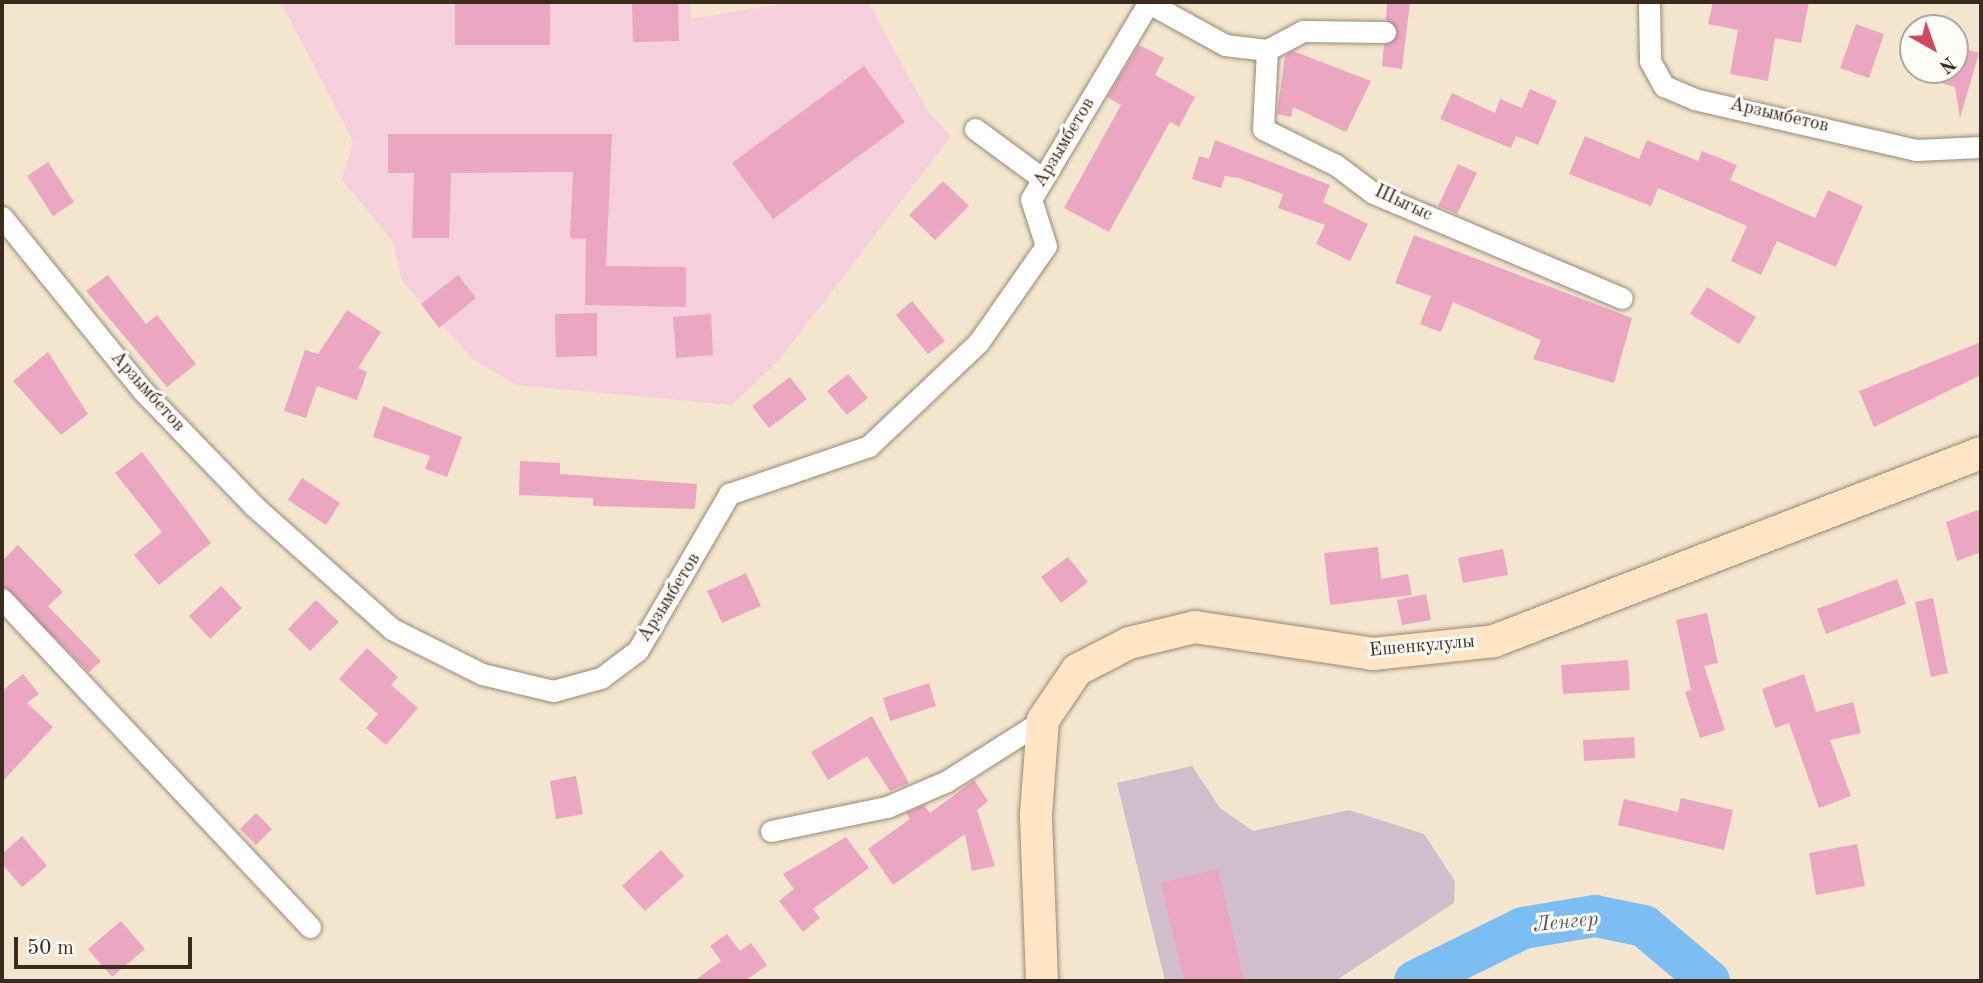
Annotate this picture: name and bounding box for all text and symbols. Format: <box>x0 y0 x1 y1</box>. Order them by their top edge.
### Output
north arrow <box>1899 14 1969 84</box>
text: N <box>1935 52 1958 76</box>
street label: Арзымбетов <box>1029 94 1101 192</box>
street label: Арзымбетов <box>1727 94 1831 138</box>
street label: Шыгыс <box>1370 181 1436 227</box>
street label: Арзымбетов <box>105 347 189 437</box>
street label: Арзымбетов <box>634 549 706 647</box>
street label: Ешенкулулы <box>1368 631 1476 663</box>
water label: Ленгер <box>1532 907 1600 939</box>
scale bar <box>18 923 196 967</box>
text: 50 m <box>27 938 74 959</box>

